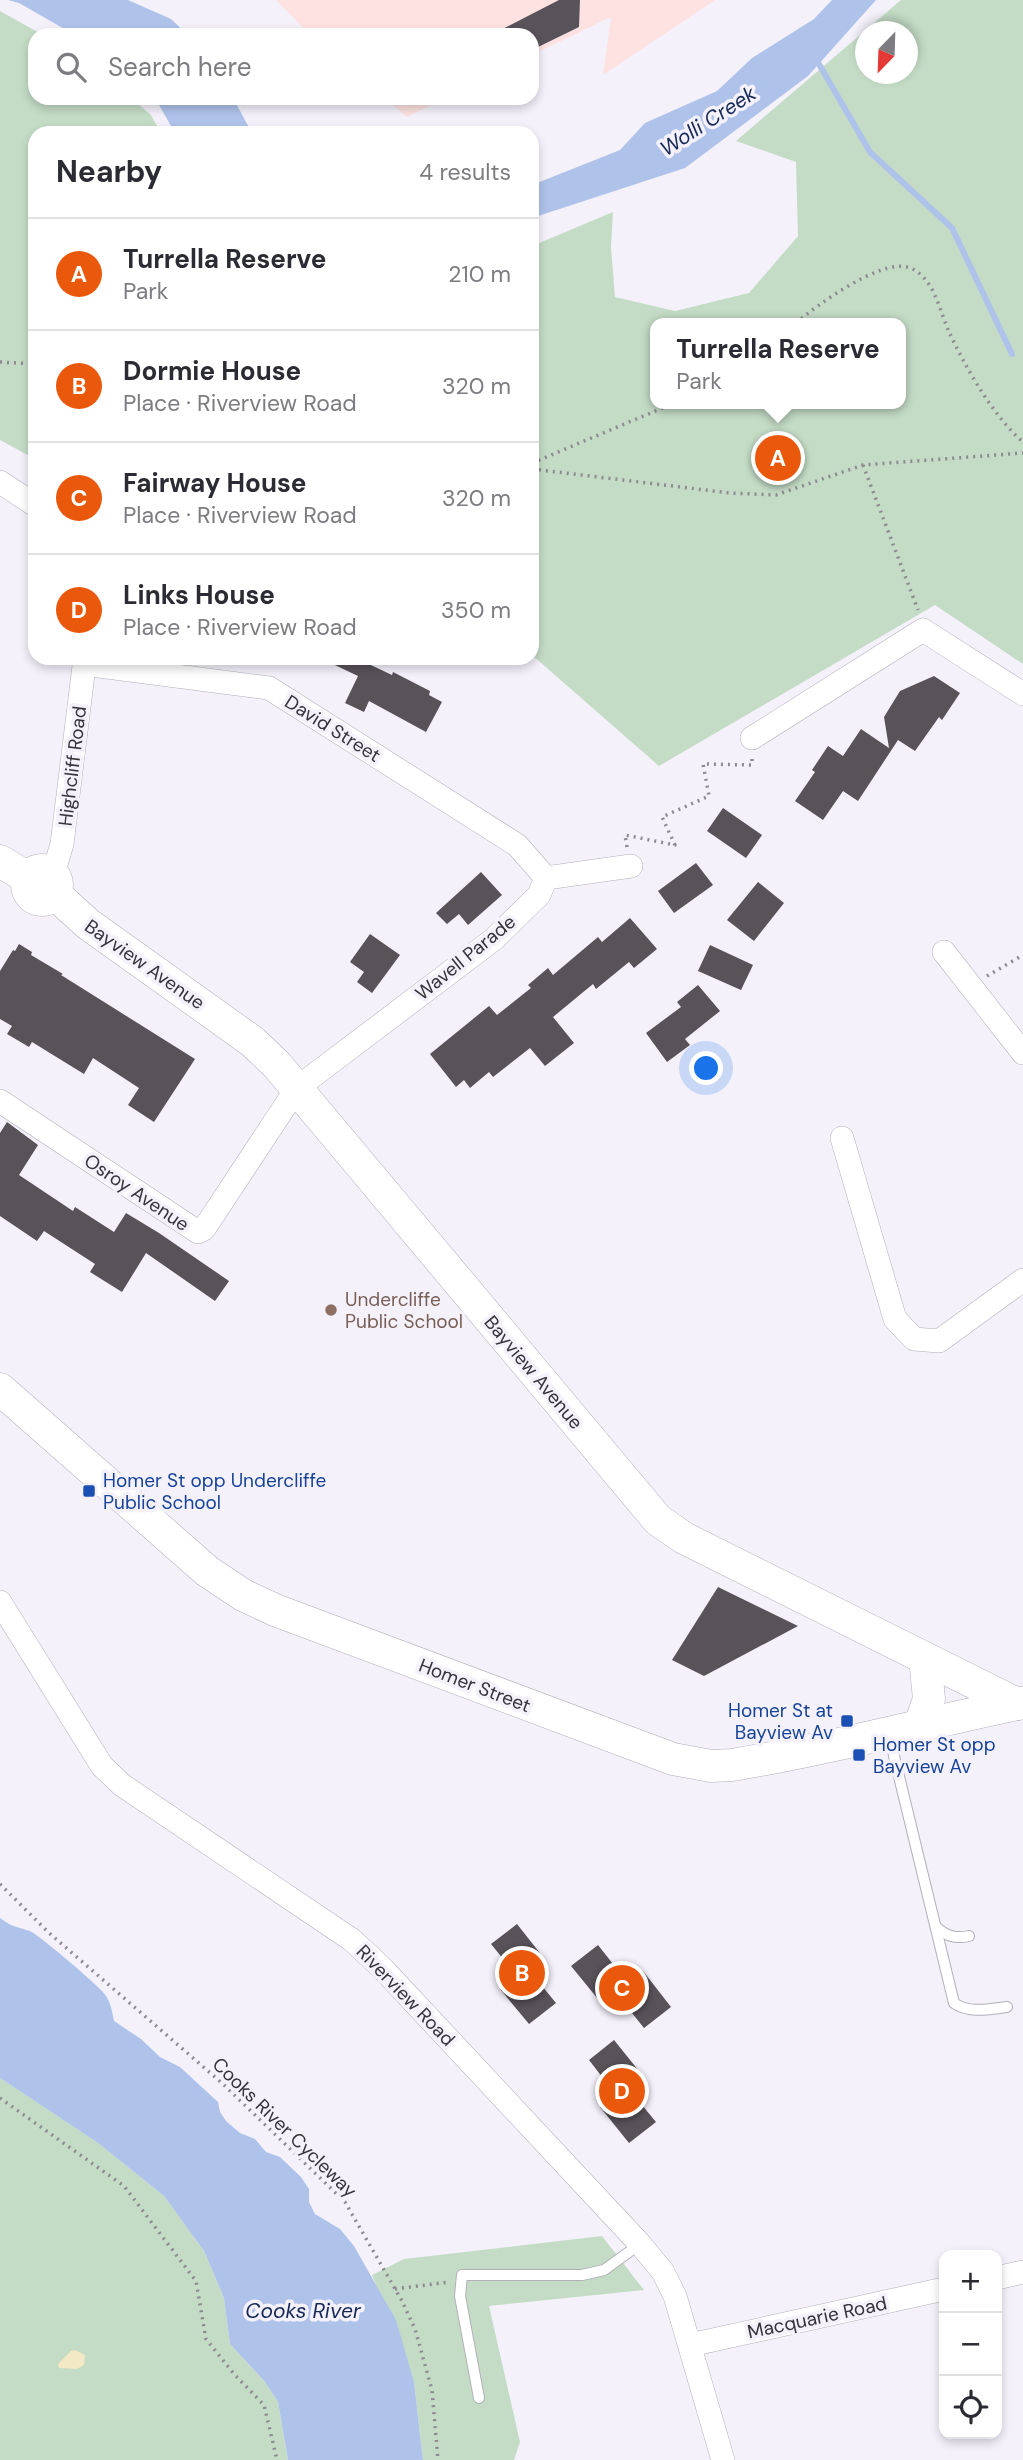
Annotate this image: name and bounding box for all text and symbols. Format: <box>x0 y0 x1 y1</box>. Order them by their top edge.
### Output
north arrow <box>855 21 918 84</box>
search box <box>28 28 539 105</box>
icon: search <box>52 48 90 86</box>
text: Search here <box>108 50 251 84</box>
water label: Wolli Creek <box>654 79 762 163</box>
text: Nearby <box>56 152 162 191</box>
text: 4 results <box>419 157 511 187</box>
text: Turrella Reserve <box>123 242 326 276</box>
text: A <box>71 259 87 289</box>
text: 210 m <box>448 259 511 289</box>
text: Park <box>123 276 168 306</box>
popup <box>650 318 906 409</box>
text: Turrella Reserve <box>676 332 880 366</box>
text: Dormie House <box>123 354 301 388</box>
text: Park <box>676 366 722 396</box>
text: B <box>72 371 86 401</box>
text: 320 m <box>442 371 511 401</box>
text: Place · Riverview Road <box>123 388 357 418</box>
pin: A <box>755 432 801 484</box>
text: Fairway House <box>123 466 306 500</box>
text: C <box>71 483 87 513</box>
text: 320 m <box>442 483 511 513</box>
text: Place · Riverview Road <box>123 500 357 530</box>
text: Links House <box>123 578 275 612</box>
text: D <box>71 595 87 625</box>
text: 350 m <box>441 595 511 625</box>
text: Place · Riverview Road <box>123 612 357 642</box>
street label: David Street <box>280 689 385 768</box>
street label: Highcliff Road <box>53 705 92 828</box>
street label: Wavell Parade <box>410 909 521 1006</box>
street label: Bayview Avenue <box>80 914 210 1015</box>
your location <box>689 1051 723 1085</box>
street label: Osroy Avenue <box>79 1148 194 1237</box>
place label: Undercliffe Public School <box>345 1287 463 1334</box>
marker: Undercliffe Public School <box>323 1302 339 1318</box>
street label: Bayview Avenue <box>479 1310 589 1434</box>
place label: Homer St opp Undercliffe Public School <box>103 1468 326 1515</box>
marker: Homer St opp Undercliffe Public School <box>81 1483 97 1499</box>
street label: Homer Street <box>415 1653 534 1718</box>
place label: Homer St at Bayview Av <box>728 1698 833 1745</box>
marker: Homer St at Bayview Av <box>839 1713 855 1729</box>
place label: Homer St opp Bayview Av <box>873 1732 996 1779</box>
marker: Homer St opp Bayview Av <box>851 1747 867 1763</box>
street label: Riverview Road <box>351 1939 460 2052</box>
pin: B <box>499 1947 545 1999</box>
pin: C <box>599 1962 645 2014</box>
street label: Cooks River Cycleway <box>207 2052 363 2203</box>
pin: D <box>599 2065 645 2117</box>
map controls <box>939 2250 1002 2439</box>
button: + <box>939 2250 1002 2313</box>
street label: Macquarie Road <box>745 2291 889 2344</box>
water label: Cooks River <box>245 2297 362 2325</box>
button: − <box>939 2313 1002 2376</box>
button: locate <box>939 2376 1002 2439</box>

